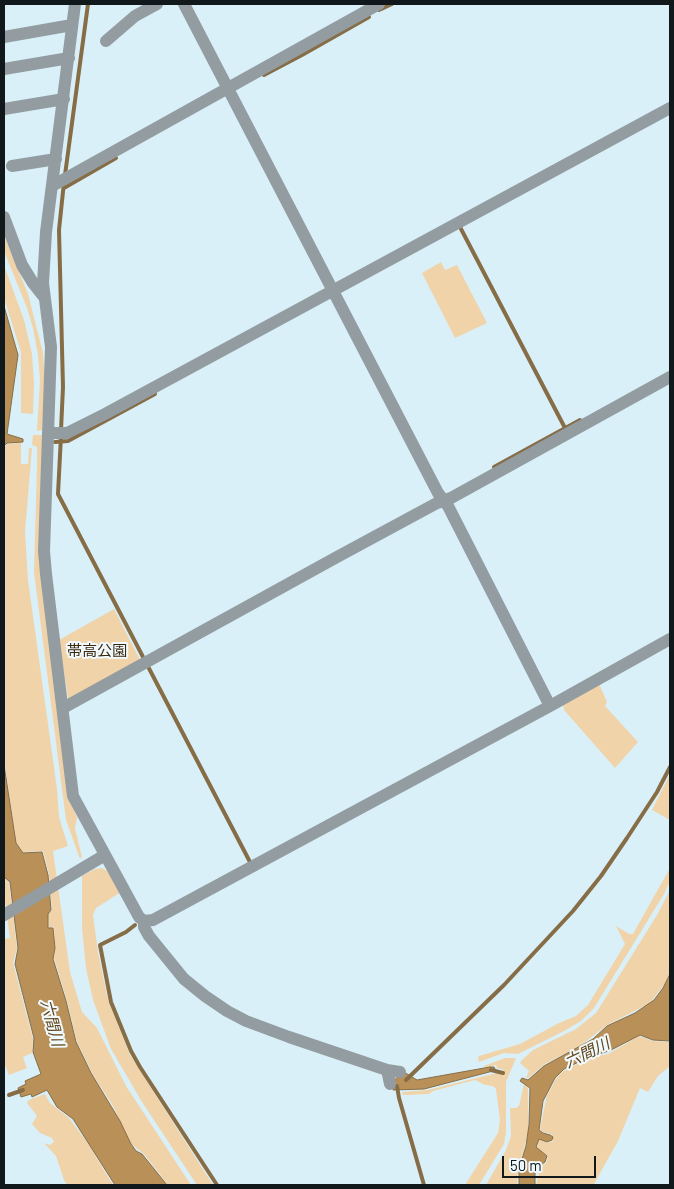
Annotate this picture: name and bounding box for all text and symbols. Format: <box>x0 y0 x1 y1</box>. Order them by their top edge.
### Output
park label: 帯高公園 <box>67 642 127 660</box>
water label: 六間川 <box>37 997 67 1049</box>
water label: 六間川 <box>561 1034 613 1072</box>
scale bar <box>504 1146 598 1178</box>
text: 50 m <box>510 1156 542 1174</box>

